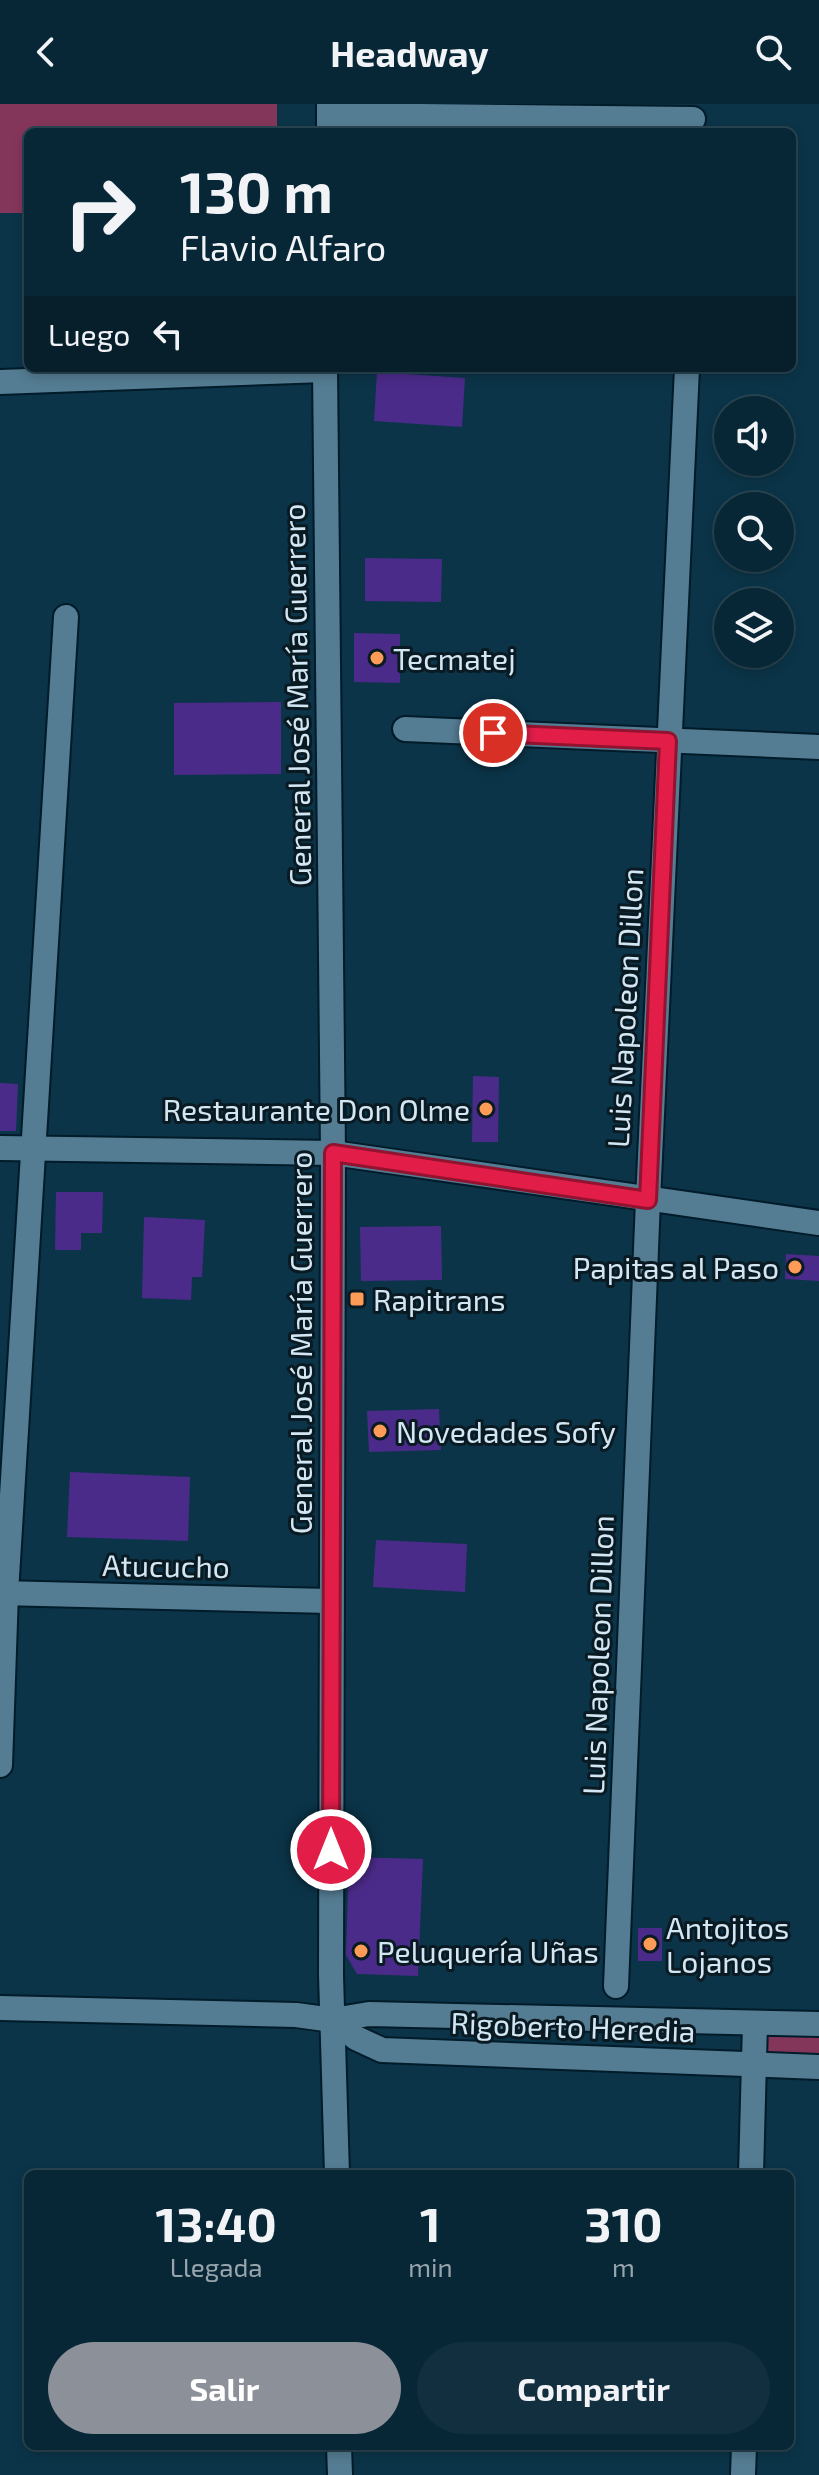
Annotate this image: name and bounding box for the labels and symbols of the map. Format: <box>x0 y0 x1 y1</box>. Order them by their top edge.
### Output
street label: General José María Guerrero <box>275 503 317 887</box>
place label: Tecmatej <box>393 640 516 676</box>
marker: Tecmatej <box>368 649 386 667</box>
pin <box>459 699 527 767</box>
street label: Luis Napoleon Dillon <box>599 867 649 1149</box>
place label: Restaurante Don Olme <box>163 1091 470 1127</box>
marker: Restaurante Don Olme <box>477 1100 495 1118</box>
street label: General José María Guerrero <box>282 1152 318 1534</box>
place label: Papitas al Paso <box>573 1249 779 1285</box>
marker: Papitas al Paso <box>786 1258 804 1276</box>
place label: Rapitrans <box>373 1281 505 1317</box>
marker: Rapitrans <box>348 1290 366 1308</box>
place label: Novedades Sofy <box>396 1413 616 1449</box>
marker: Novedades Sofy <box>371 1422 389 1440</box>
street label: Luis Napoleon Dillon <box>574 1515 620 1795</box>
street label: Atucucho <box>102 1546 230 1584</box>
position arrow <box>289 1808 373 1892</box>
place label: Antojitos Lojanos <box>666 1909 789 1979</box>
place label: Peluquería Uñas <box>377 1933 599 1969</box>
marker: Antojitos Lojanos <box>641 1935 659 1953</box>
marker: Peluquería Uñas <box>352 1942 370 1960</box>
street label: Rigoberto Heredia <box>450 2004 696 2048</box>

